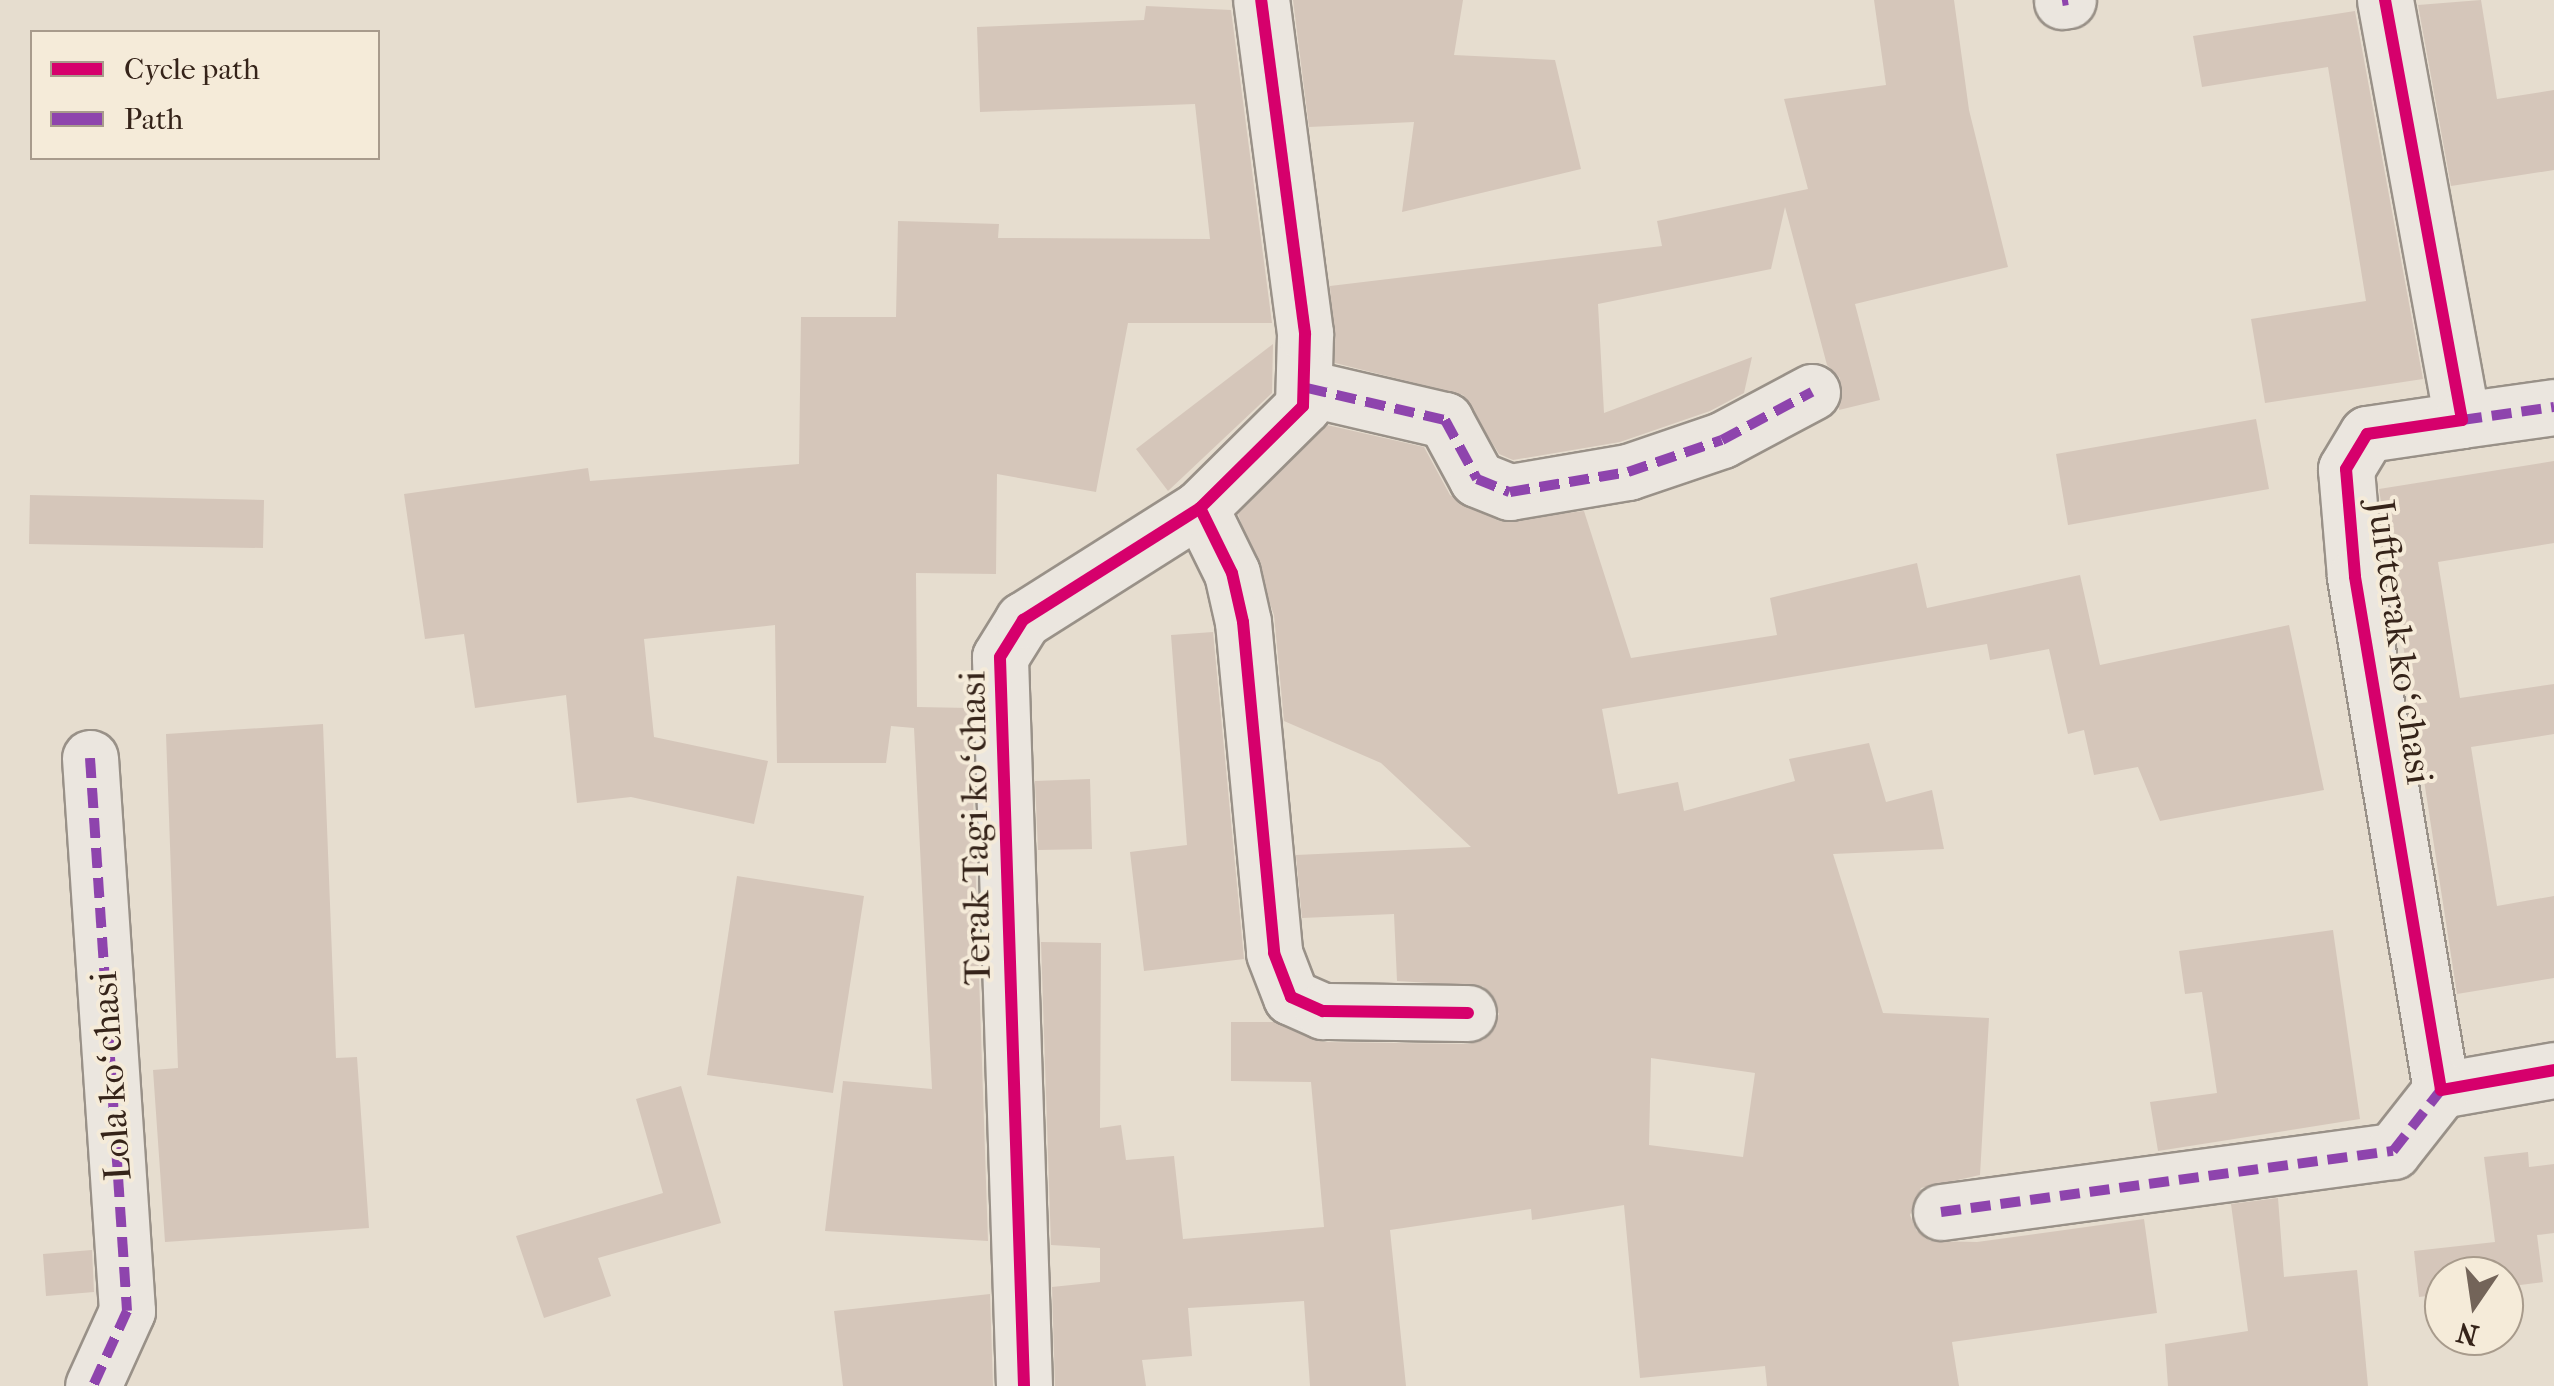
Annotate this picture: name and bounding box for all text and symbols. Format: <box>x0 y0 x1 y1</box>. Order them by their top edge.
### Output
legend <box>30 30 380 160</box>
text: Cycle path <box>124 52 260 87</box>
text: Path <box>124 102 183 137</box>
street label: Juftterak koʻchasi <box>2357 497 2443 787</box>
street label: Terak Tagi koʻchasi <box>949 671 1001 985</box>
street label: Lola koʻchasi <box>81 970 141 1182</box>
north arrow <box>2424 1256 2524 1356</box>
text: N <box>2454 1315 2482 1352</box>

